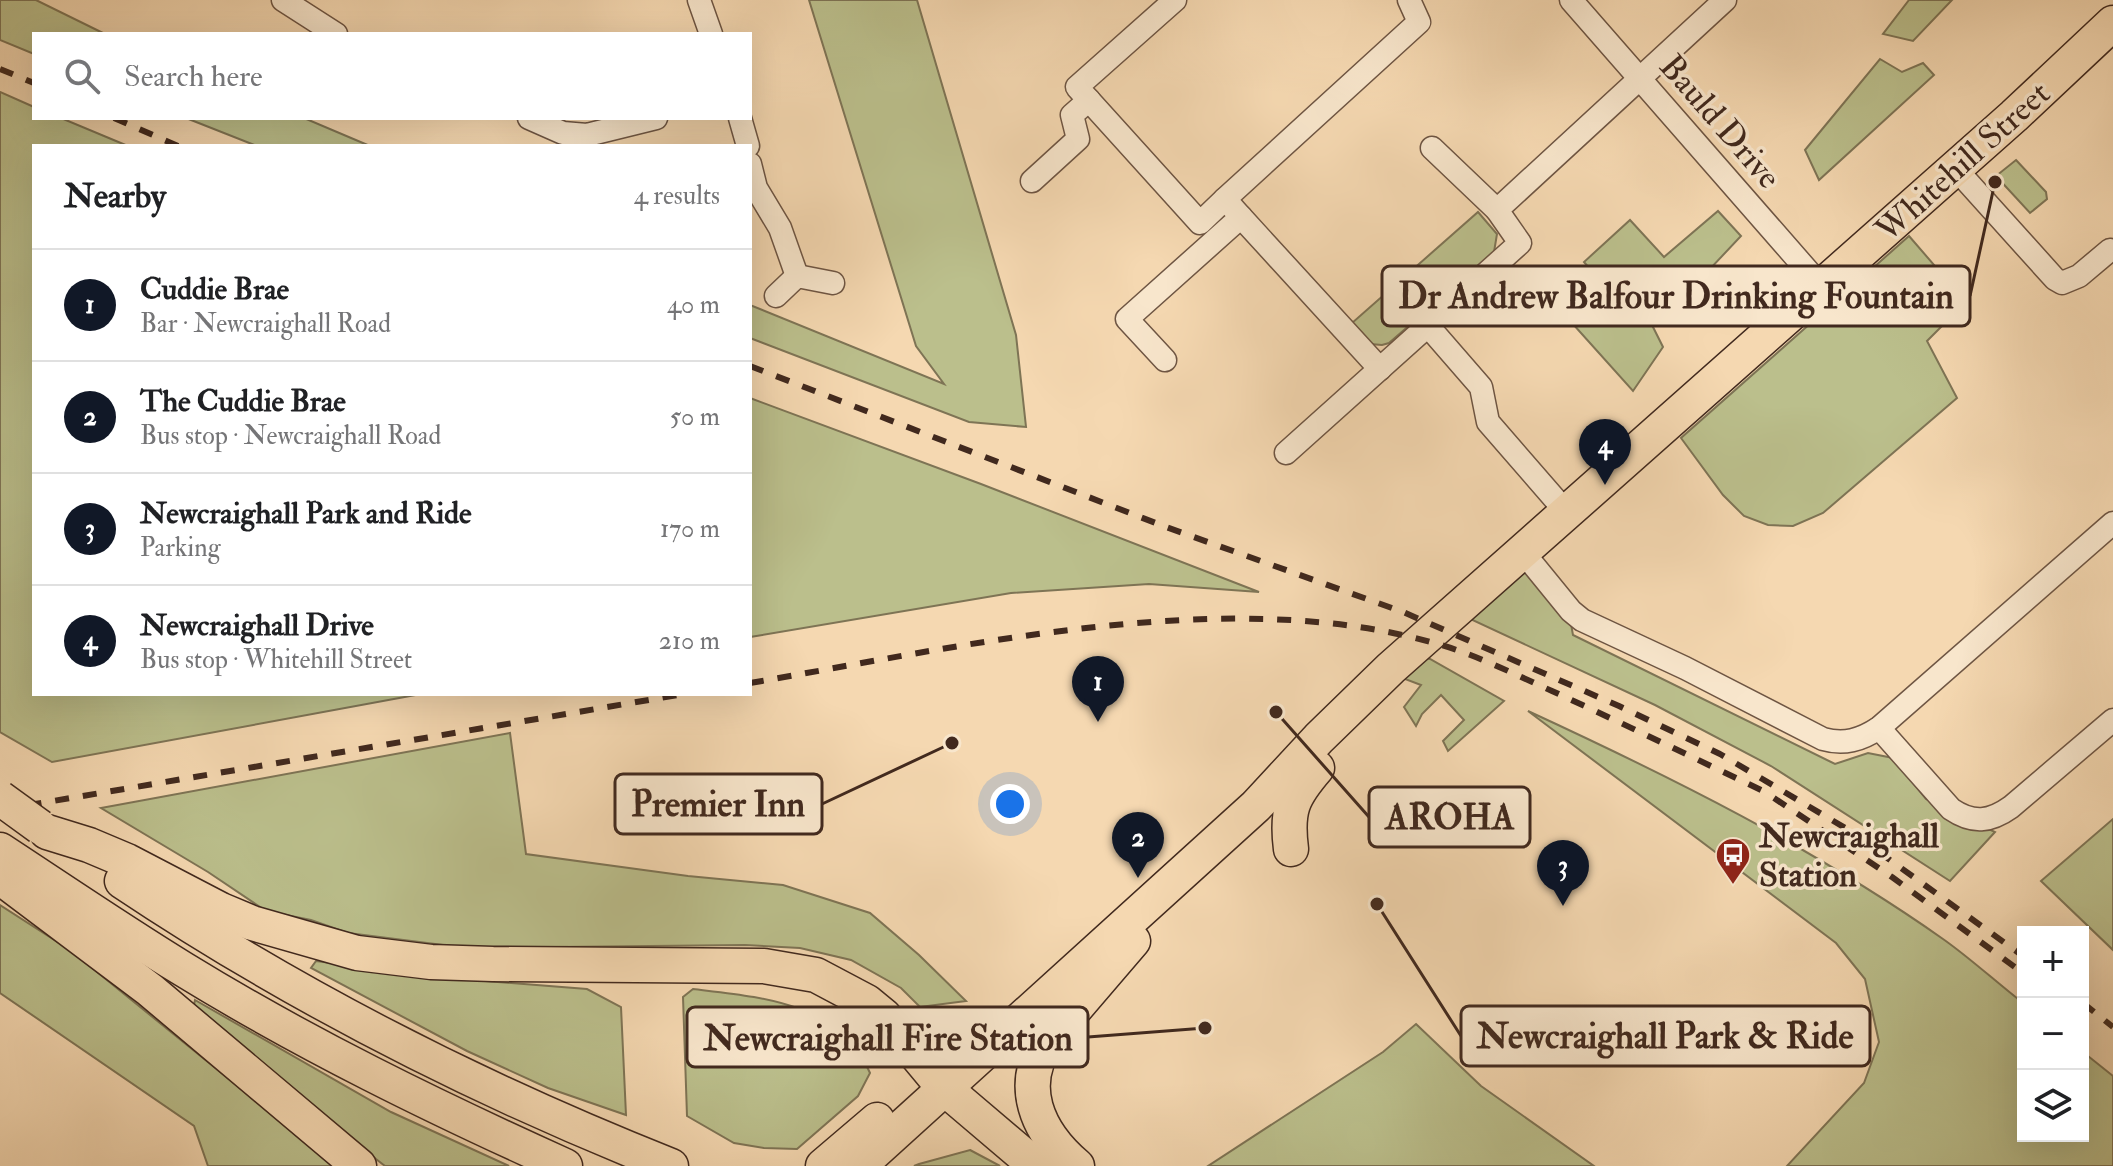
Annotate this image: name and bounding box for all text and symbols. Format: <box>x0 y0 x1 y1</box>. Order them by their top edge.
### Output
search box <box>32 32 752 120</box>
street label: Bauld Drive <box>1650 46 1790 198</box>
icon: search <box>60 54 104 98</box>
text: Search here <box>124 58 263 95</box>
street label: Whitehill Street <box>1866 72 2059 252</box>
text: Nearby <box>64 175 166 218</box>
text: 4 results <box>634 180 720 212</box>
callout: Dr Andrew Balfour Drinking Fountain <box>1382 266 1970 326</box>
text: Cuddie Brae <box>140 271 289 308</box>
text: Dr Andrew Balfour Drinking Fountain <box>1398 274 1954 319</box>
text: 1 <box>85 289 95 321</box>
text: 40 m <box>667 289 720 321</box>
text: Bar · Newcraighall Road <box>140 308 391 340</box>
text: The Cuddie Brae <box>140 383 346 420</box>
text: 2 <box>83 401 97 433</box>
text: 50 m <box>670 401 720 433</box>
pin: 4 <box>1579 419 1631 485</box>
text: Bus stop · Newcraighall Road <box>140 420 441 452</box>
text: Newcraighall Park and Ride <box>140 495 472 532</box>
text: 3 <box>85 513 95 545</box>
text: 170 m <box>660 513 720 545</box>
text: Parking <box>140 532 220 564</box>
text: Newcraighall Drive <box>140 607 374 644</box>
text: 4 <box>83 625 97 657</box>
text: 210 m <box>659 625 720 657</box>
text: Bus stop · Whitehill Street <box>140 644 412 676</box>
pin: 1 <box>1072 656 1124 722</box>
callout: Premier Inn <box>615 774 822 834</box>
text: Premier Inn <box>631 782 806 827</box>
your location <box>990 784 1030 824</box>
callout: AROHA <box>1369 787 1530 847</box>
text: AROHA <box>1383 795 1515 840</box>
pin: 2 <box>1112 812 1164 878</box>
place label: Newcraighall Station <box>1758 815 1939 897</box>
bus stop icon: Newcraighall Station <box>1714 836 1752 886</box>
pin: 3 <box>1537 840 1589 906</box>
map controls <box>2017 926 2089 1142</box>
button: + <box>2017 926 2089 998</box>
button: − <box>2017 998 2089 1070</box>
callout: Newcraighall Park & Ride <box>1461 1006 1870 1066</box>
callout: Newcraighall Fire Station <box>687 1007 1088 1067</box>
text: Newcraighall Park & Ride <box>1476 1014 1853 1059</box>
text: Newcraighall Fire Station <box>702 1016 1073 1061</box>
button: layers <box>2017 1070 2089 1142</box>

